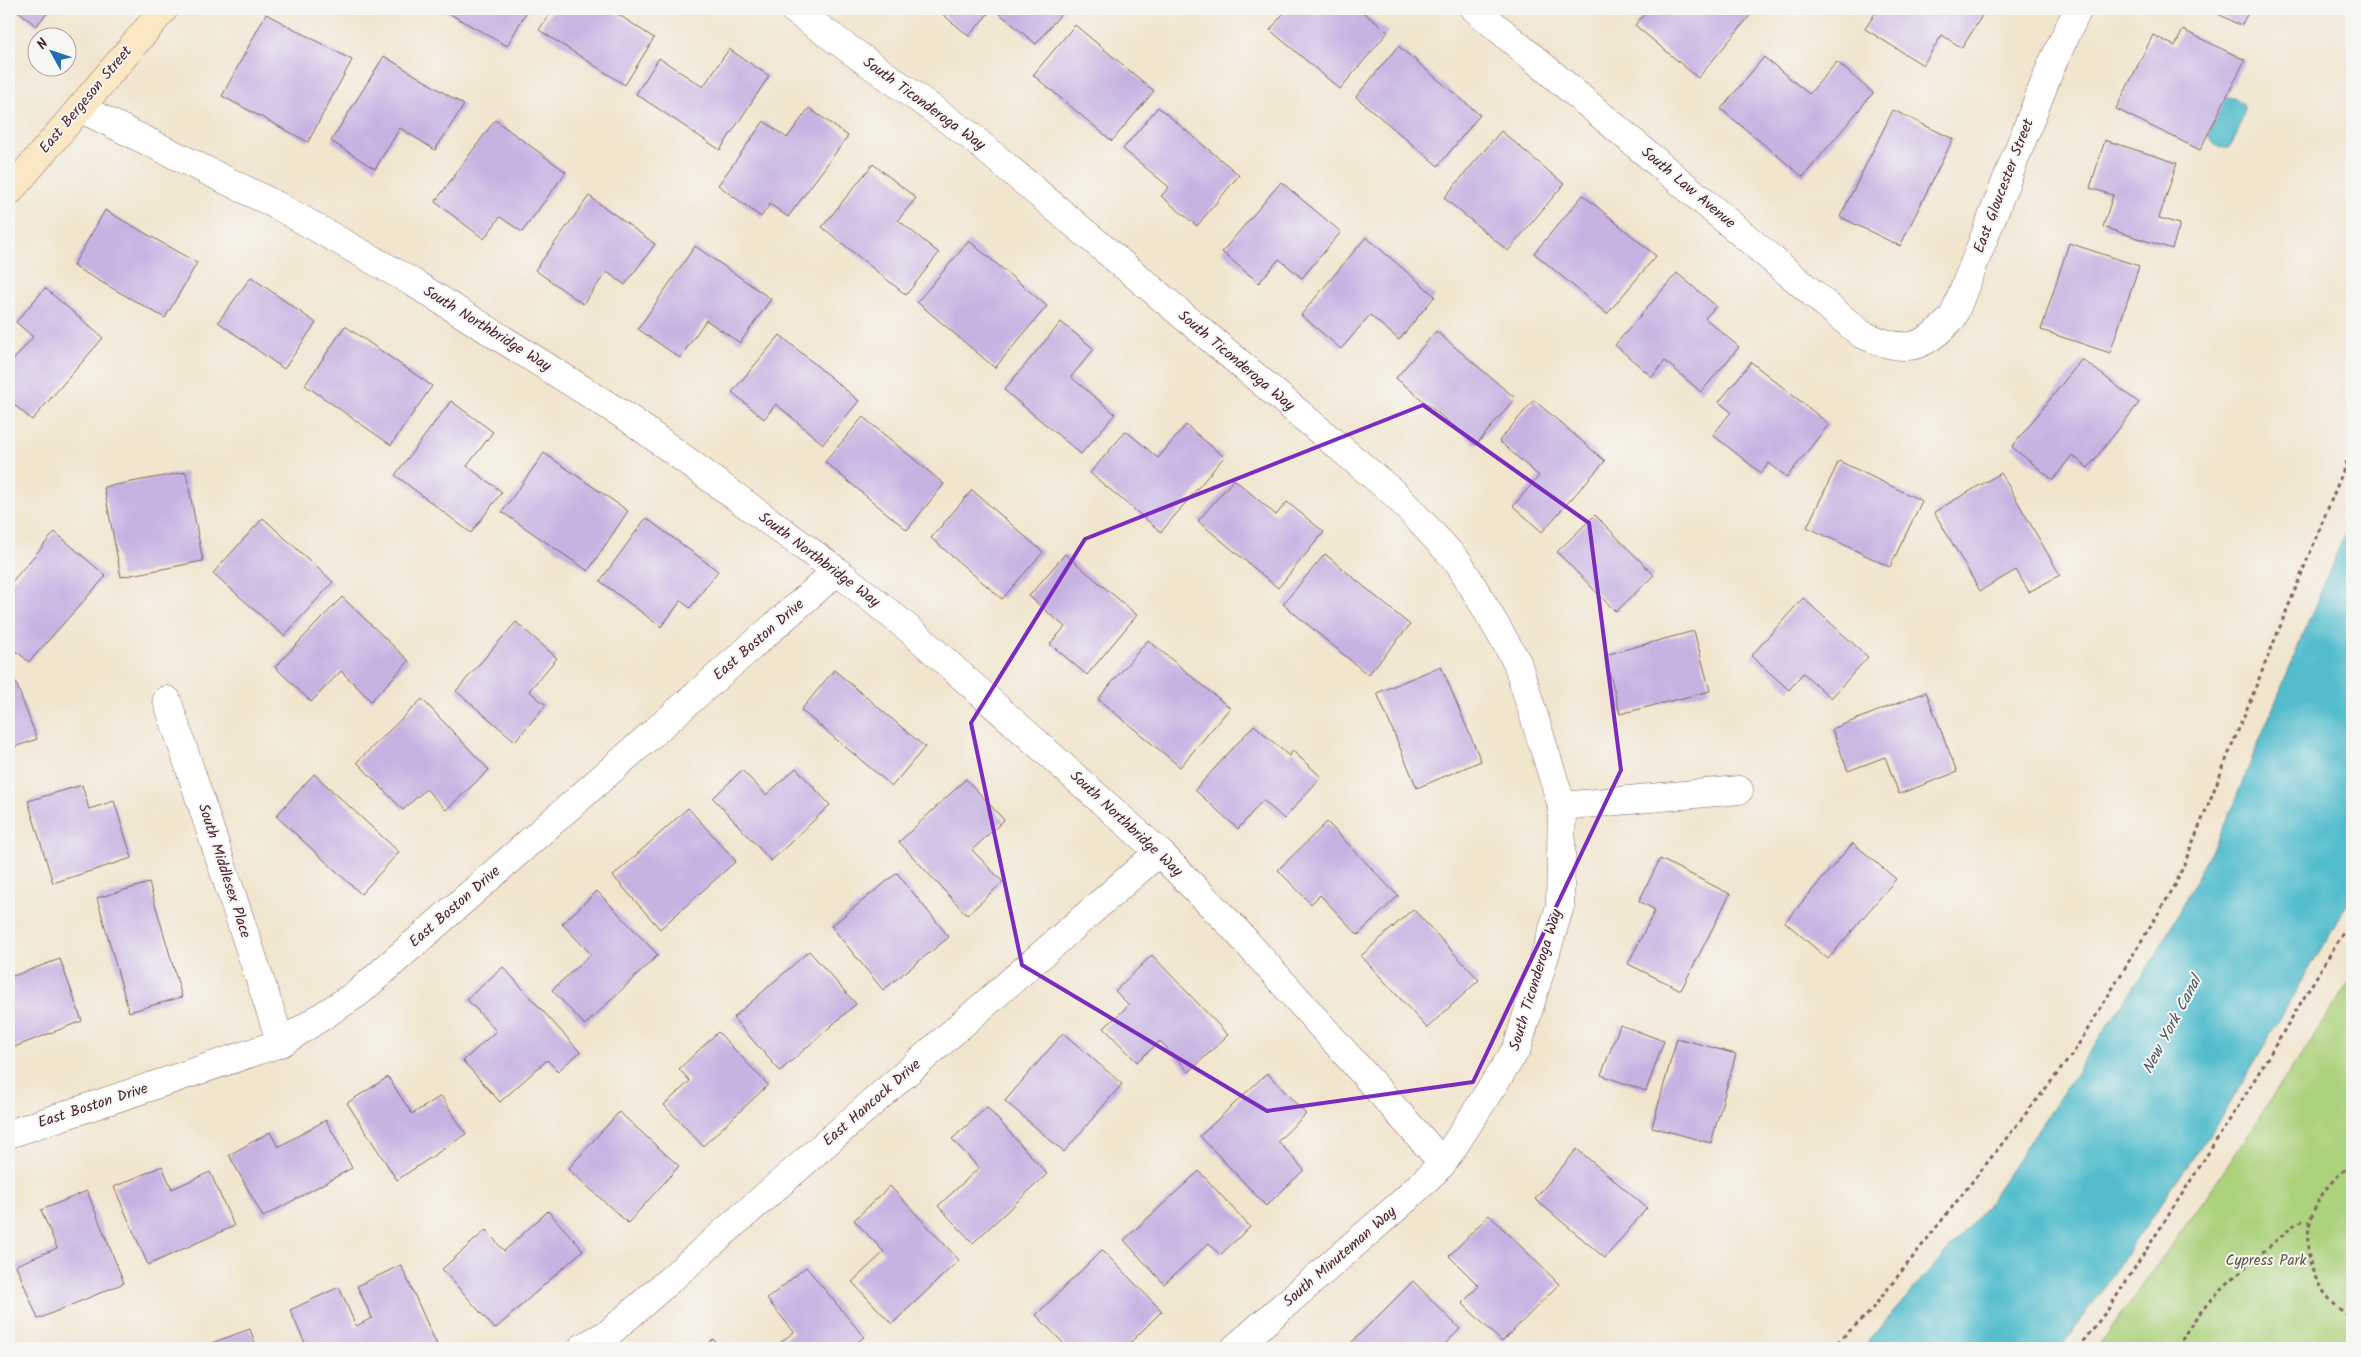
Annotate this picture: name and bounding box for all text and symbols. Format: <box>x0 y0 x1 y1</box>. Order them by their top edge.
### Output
north arrow <box>28 28 78 78</box>
text: N <box>32 34 54 55</box>
street label: East Bergeson Street <box>34 41 139 159</box>
street label: South Ticonderoga Way <box>858 51 991 157</box>
street label: East Gloucester Street <box>1967 115 2041 257</box>
street label: South Law Avenue <box>1635 141 1741 235</box>
street label: South Northbridge Way <box>418 280 557 379</box>
street label: South Ticonderoga Way <box>1172 305 1301 418</box>
street label: South Northbridge Way <box>753 506 886 614</box>
street label: East Boston Drive <box>708 593 810 687</box>
street label: South Northbridge Way <box>1064 765 1189 884</box>
street label: South Middlesex Place <box>191 800 257 942</box>
street label: East Boston Drive <box>404 860 506 954</box>
street label: South Ticonderoga Way <box>1503 905 1569 1054</box>
water label: New York Canal <box>2136 969 2210 1079</box>
street label: East Hancock Drive <box>817 1053 927 1153</box>
street label: East Boston Drive <box>35 1077 151 1135</box>
street label: South Minuteman Way <box>1278 1200 1403 1313</box>
park label: Cypress Park <box>2226 1249 2307 1273</box>

